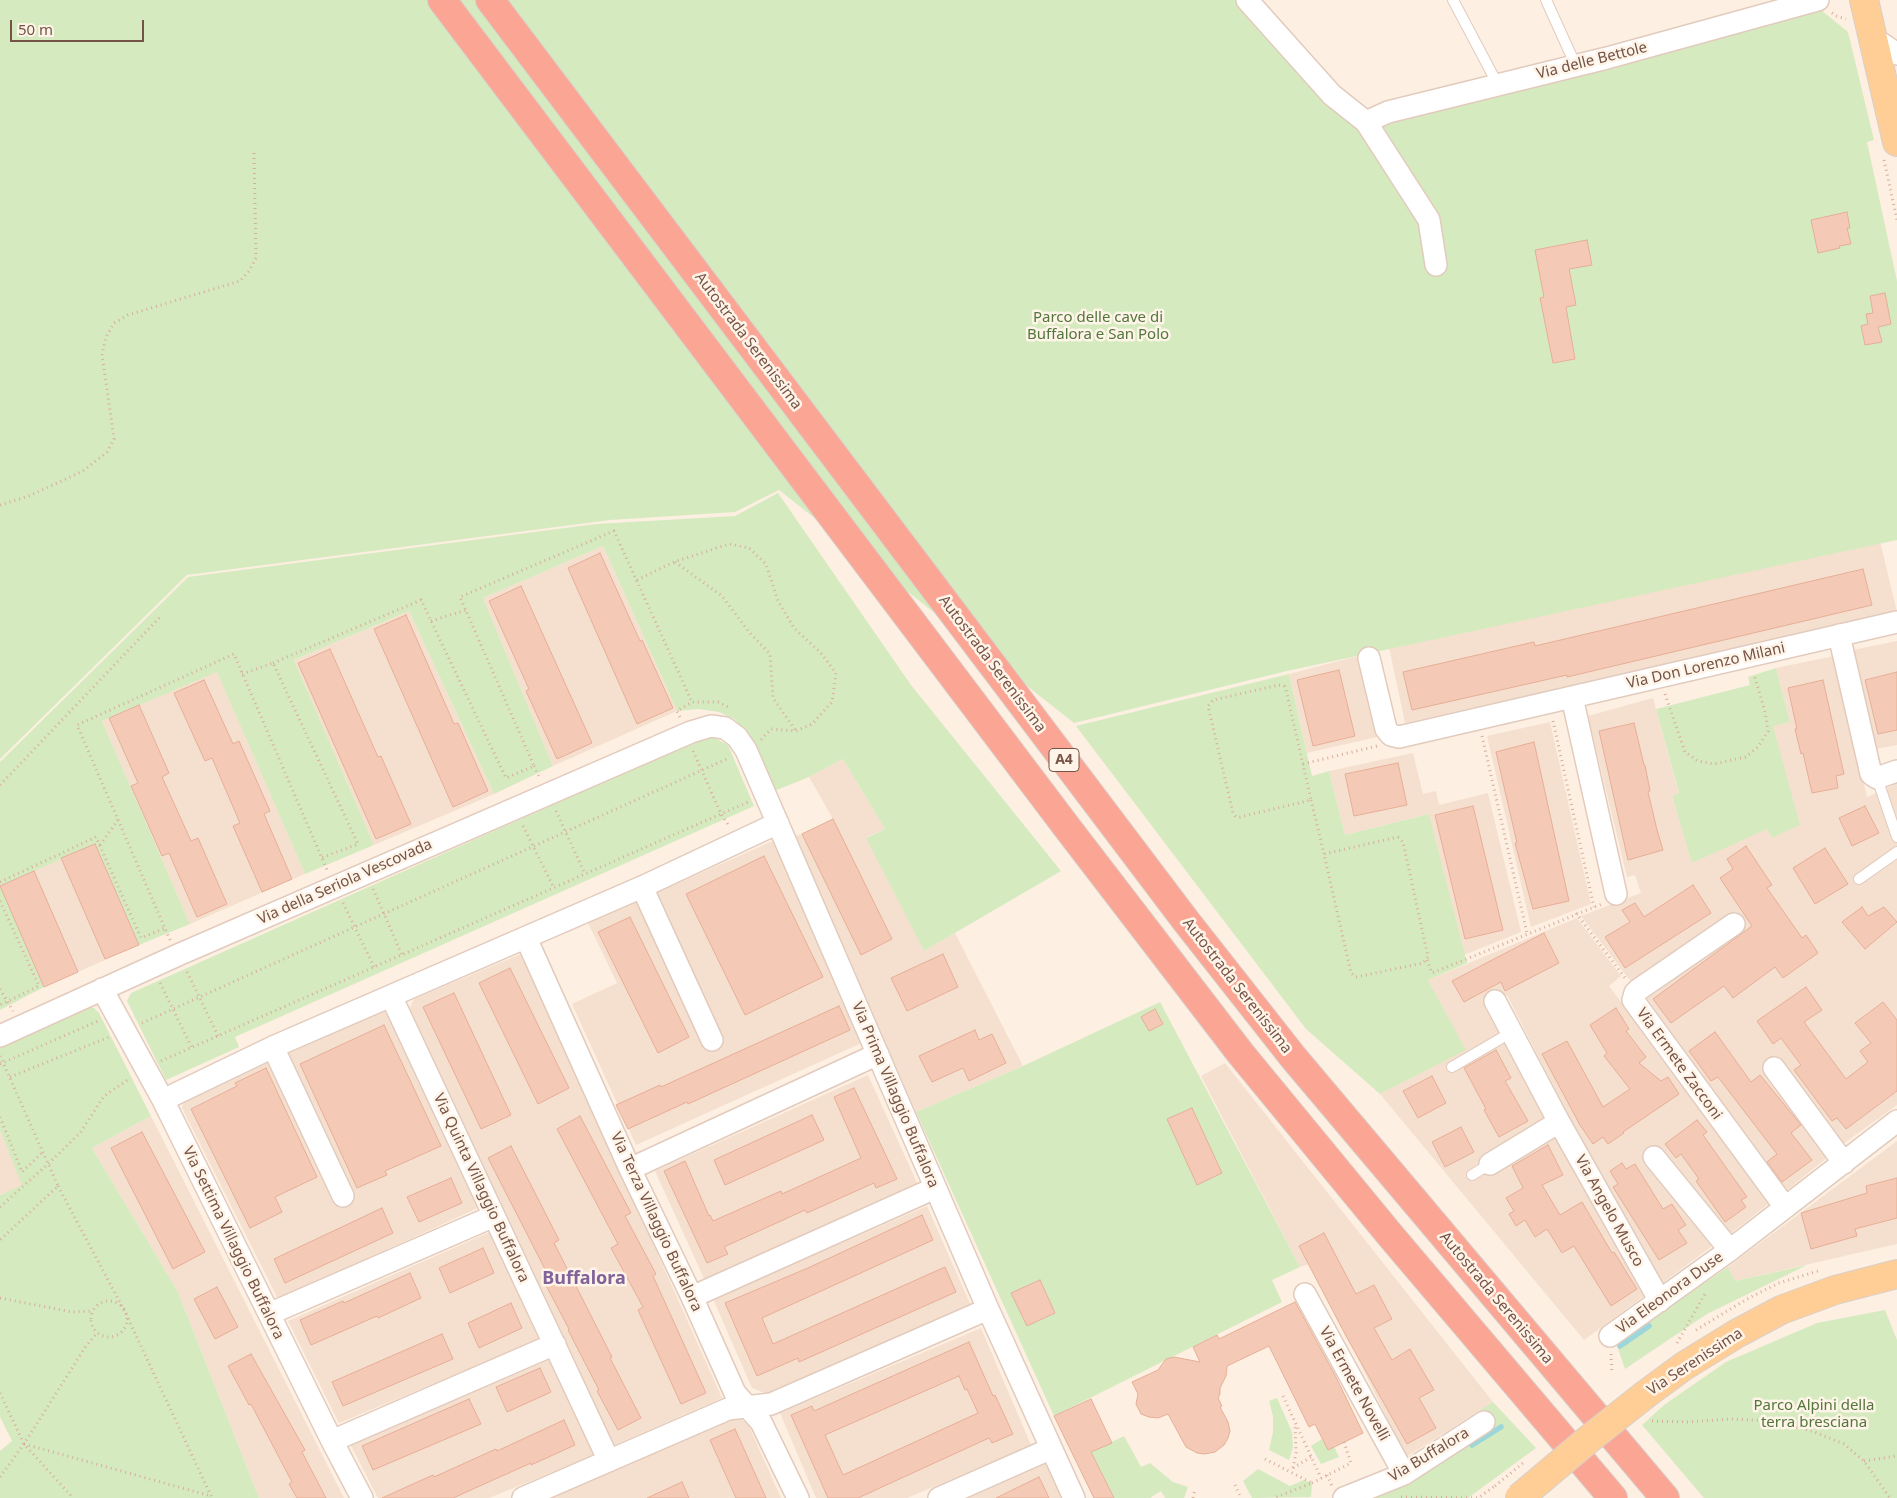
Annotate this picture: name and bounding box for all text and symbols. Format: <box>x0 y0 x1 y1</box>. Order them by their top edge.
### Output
scale bar <box>12 10 146 42</box>
text: 50 m <box>18 19 53 39</box>
street label: Via delle Bettole <box>1535 39 1649 83</box>
street label: Autostrada Serenissima <box>691 269 805 413</box>
park label: Parco delle cave di Buffalora e San Polo <box>1027 309 1169 344</box>
street label: Autostrada Serenissima <box>935 592 1049 736</box>
street label: Via Don Lorenzo Milani <box>1625 639 1787 693</box>
road number: A4 <box>1049 748 1079 772</box>
street label: Via della Seriola Vescovada <box>255 835 435 929</box>
street label: Autostrada Serenissima <box>1179 915 1295 1057</box>
street label: Via Prima Villaggio Buffalora <box>848 999 942 1191</box>
street label: Via Ermete Zacconi <box>1632 1005 1726 1123</box>
street label: Via Quinta Villaggio Buffalora <box>429 1091 533 1285</box>
street label: Via Terza Villaggio Buffalora <box>606 1129 706 1315</box>
street label: Via Settima Villaggio Buffalora <box>178 1144 288 1342</box>
street label: Via Angelo Musco <box>1571 1152 1647 1270</box>
street label: Autostrada Serenissima <box>1436 1228 1556 1368</box>
street label: Via Eleonora Duse <box>1613 1248 1727 1338</box>
district label: Buffalora <box>542 1268 626 1290</box>
street label: Via Ermete Novelli <box>1315 1324 1393 1444</box>
street label: Via Serenissima <box>1644 1324 1746 1400</box>
park label: Parco Alpini della terra bresciana <box>1754 1397 1874 1432</box>
street label: Via Buffalora <box>1386 1424 1472 1486</box>

